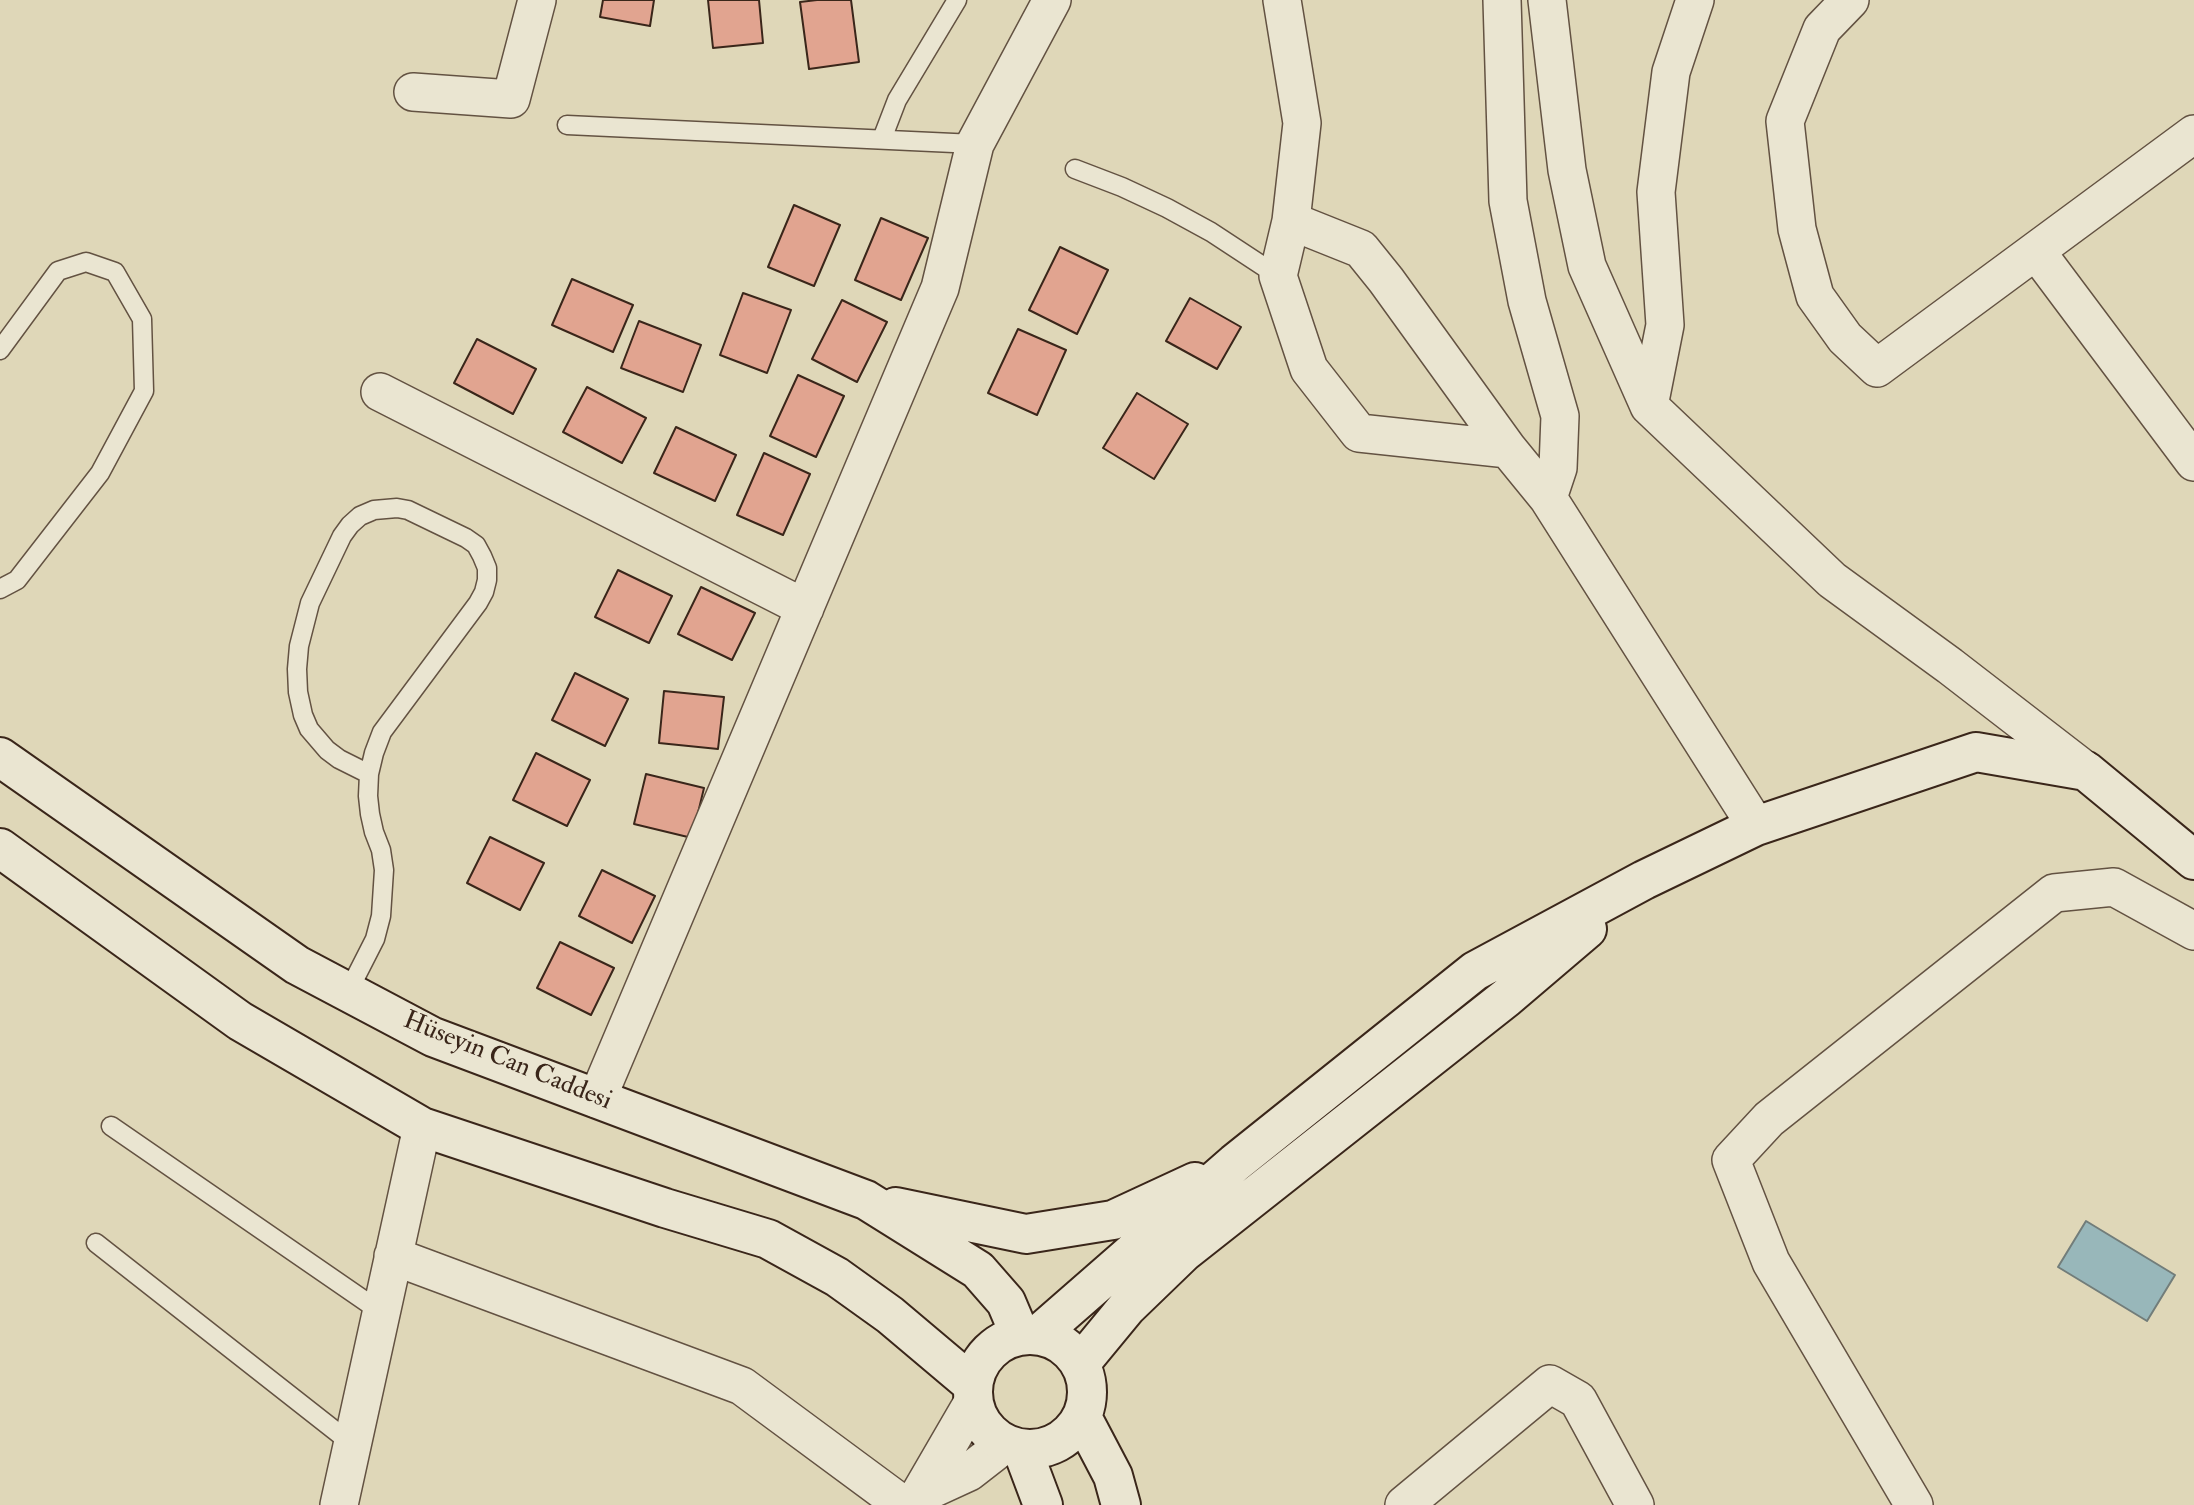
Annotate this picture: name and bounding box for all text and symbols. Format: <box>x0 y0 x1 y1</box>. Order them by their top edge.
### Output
street label: Hüseyin Can Caddesi <box>398 1006 616 1118</box>

